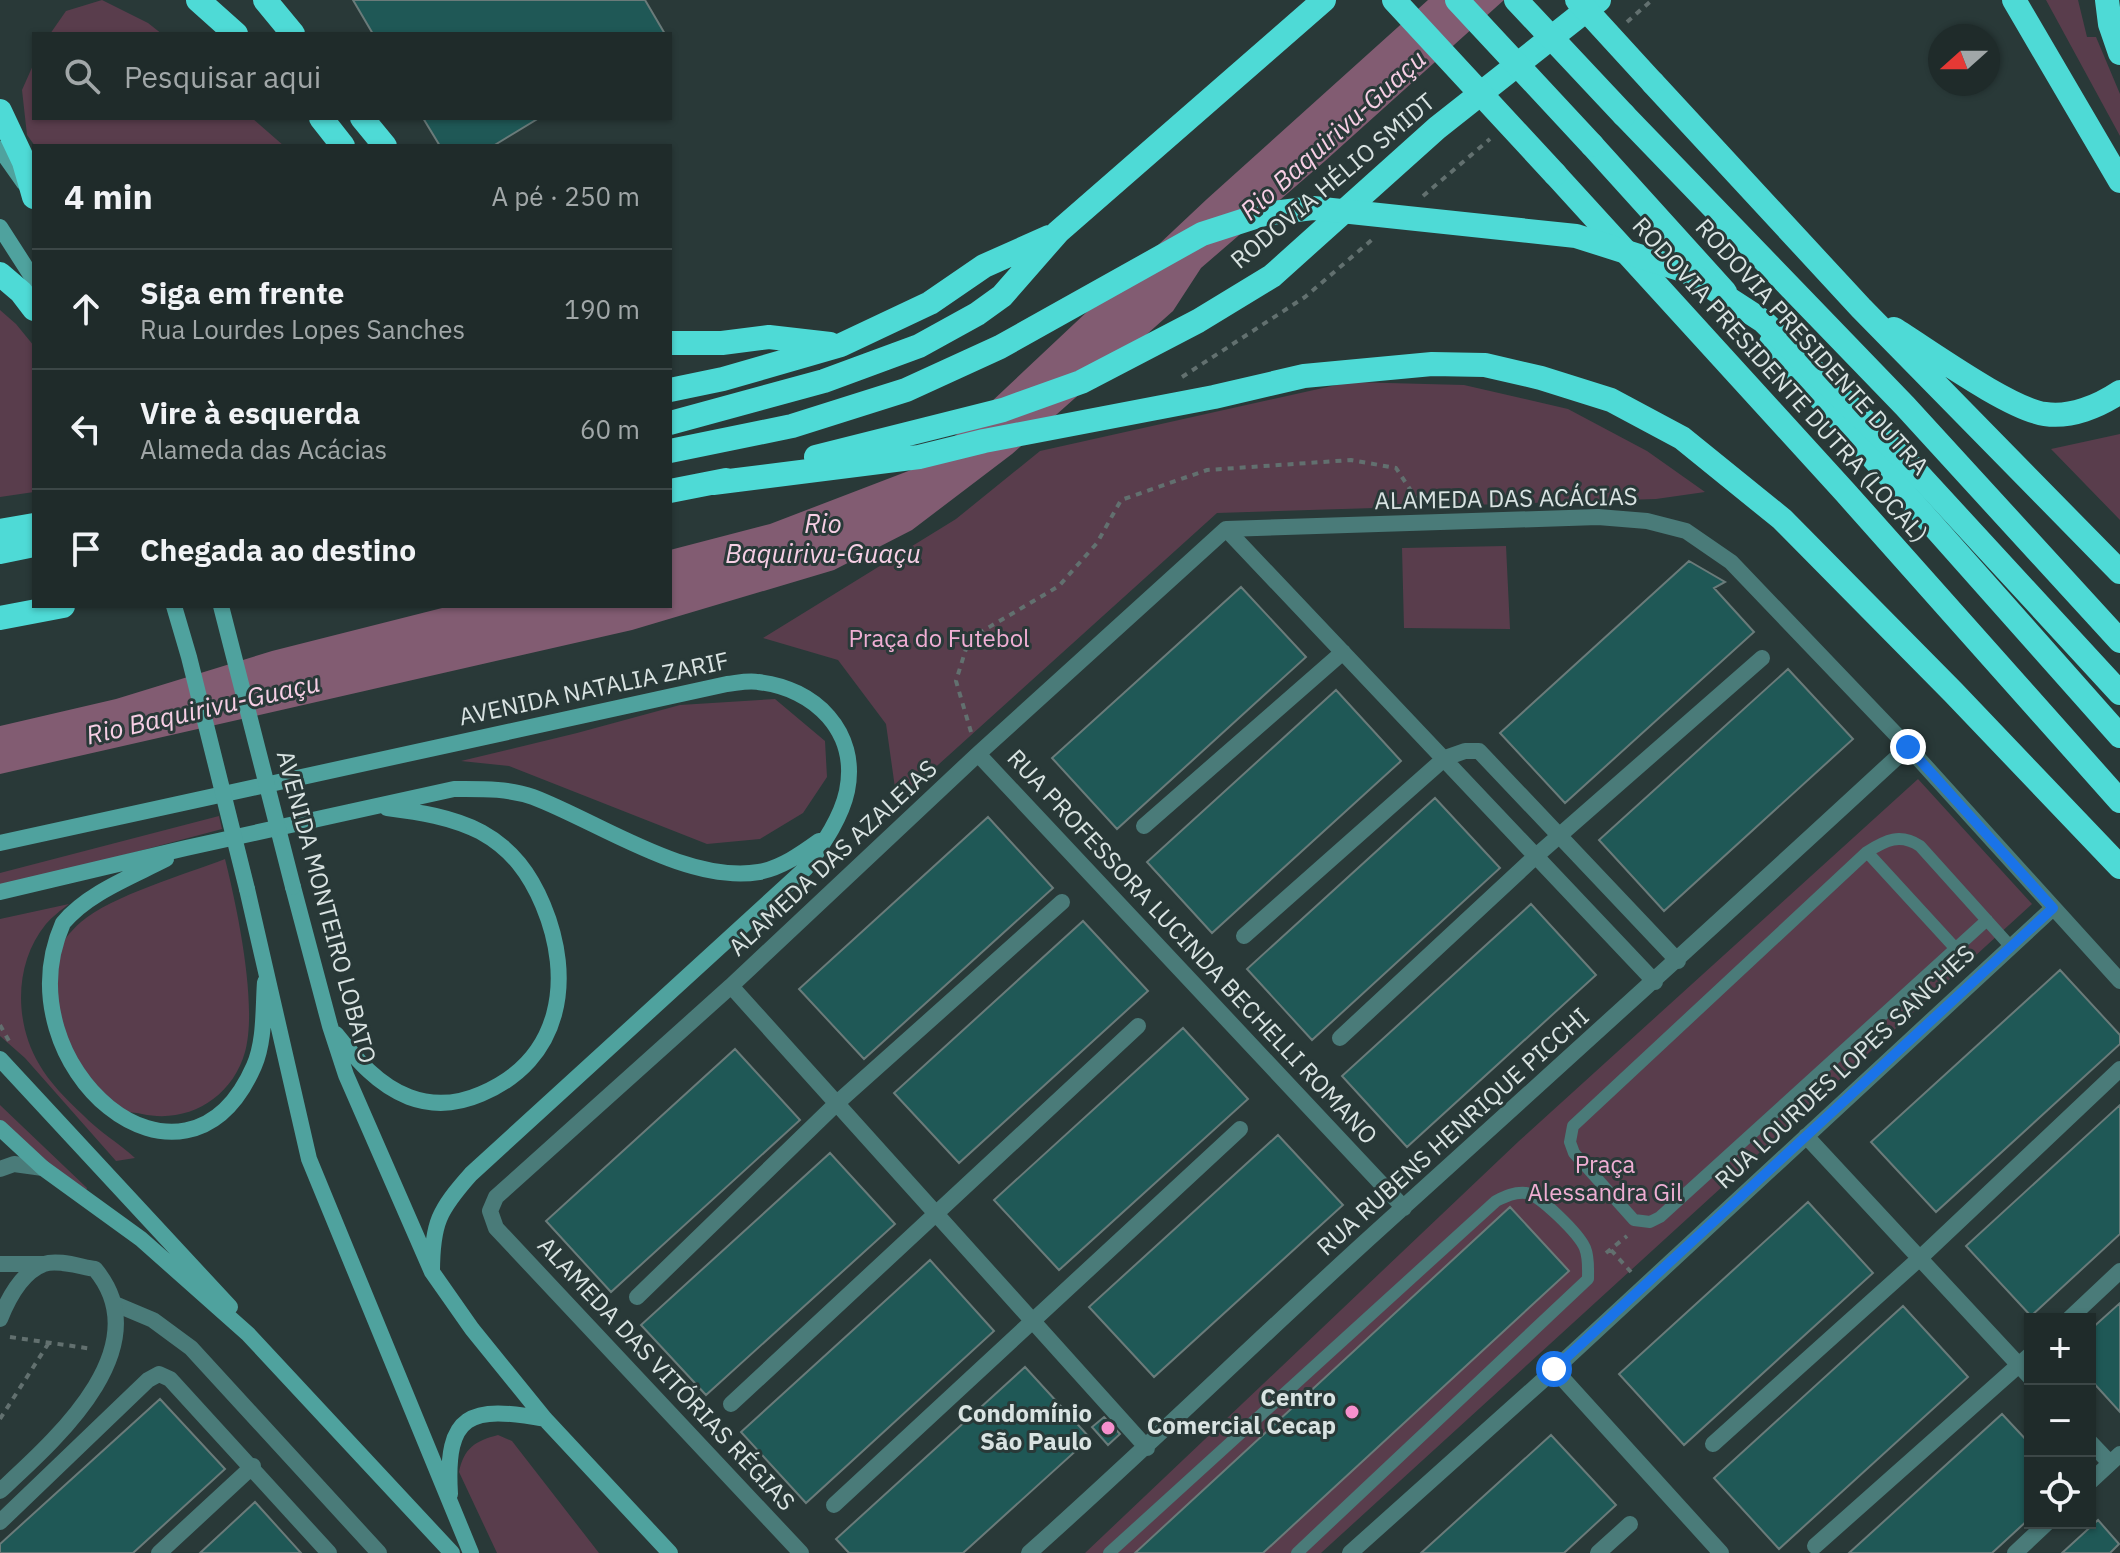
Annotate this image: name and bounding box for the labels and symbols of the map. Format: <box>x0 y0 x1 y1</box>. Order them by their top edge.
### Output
north arrow <box>1928 24 2000 96</box>
water label: Rio Baquirivu-Guaçu <box>1232 42 1433 227</box>
street label: RODOVIA HÉLIO SMIDT <box>1223 85 1442 275</box>
street label: RODOVIA PRESIDENTE DUTRA (LOCAL) <box>1626 210 1936 549</box>
street label: RODOVIA PRESIDENTE DUTRA <box>1689 211 1937 481</box>
street label: ALAMEDA DAS ACÁCIAS <box>1374 480 1638 516</box>
water label: Rio Baquirivu-Guaçu <box>725 506 921 570</box>
park label: Praça do Futebol <box>848 622 1030 654</box>
street label: AVENIDA NATALIA ZARIF <box>456 644 732 732</box>
water label: Rio Baquirivu-Guaçu <box>82 665 323 751</box>
route end <box>1890 729 1926 765</box>
street label: RUA PROFESSORA LUCINDA BECHELLI ROMANO <box>1001 742 1385 1151</box>
street label: AVENIDA MONTEIRO LOBATO <box>270 747 384 1067</box>
street label: ALAMEDA DAS AZALEIAS <box>721 752 943 962</box>
street label: RUA LOURDES LOPES SANCHES <box>1708 937 1981 1195</box>
street label: RUA RUBENS HENRIQUE PICCHI <box>1309 1000 1595 1262</box>
park label: Praça Alessandra Gil <box>1527 1148 1683 1208</box>
street label: ALAMEDA DAS VITÓRIAS RÉGIAS <box>531 1229 802 1517</box>
route start <box>1536 1351 1572 1387</box>
place label: Centro Comercial Cecap <box>1147 1381 1336 1441</box>
place label: Condomínio São Paulo <box>957 1397 1092 1457</box>
marker: Centro Comercial Cecap <box>1343 1403 1361 1421</box>
marker: Condomínio São Paulo <box>1099 1419 1117 1437</box>

